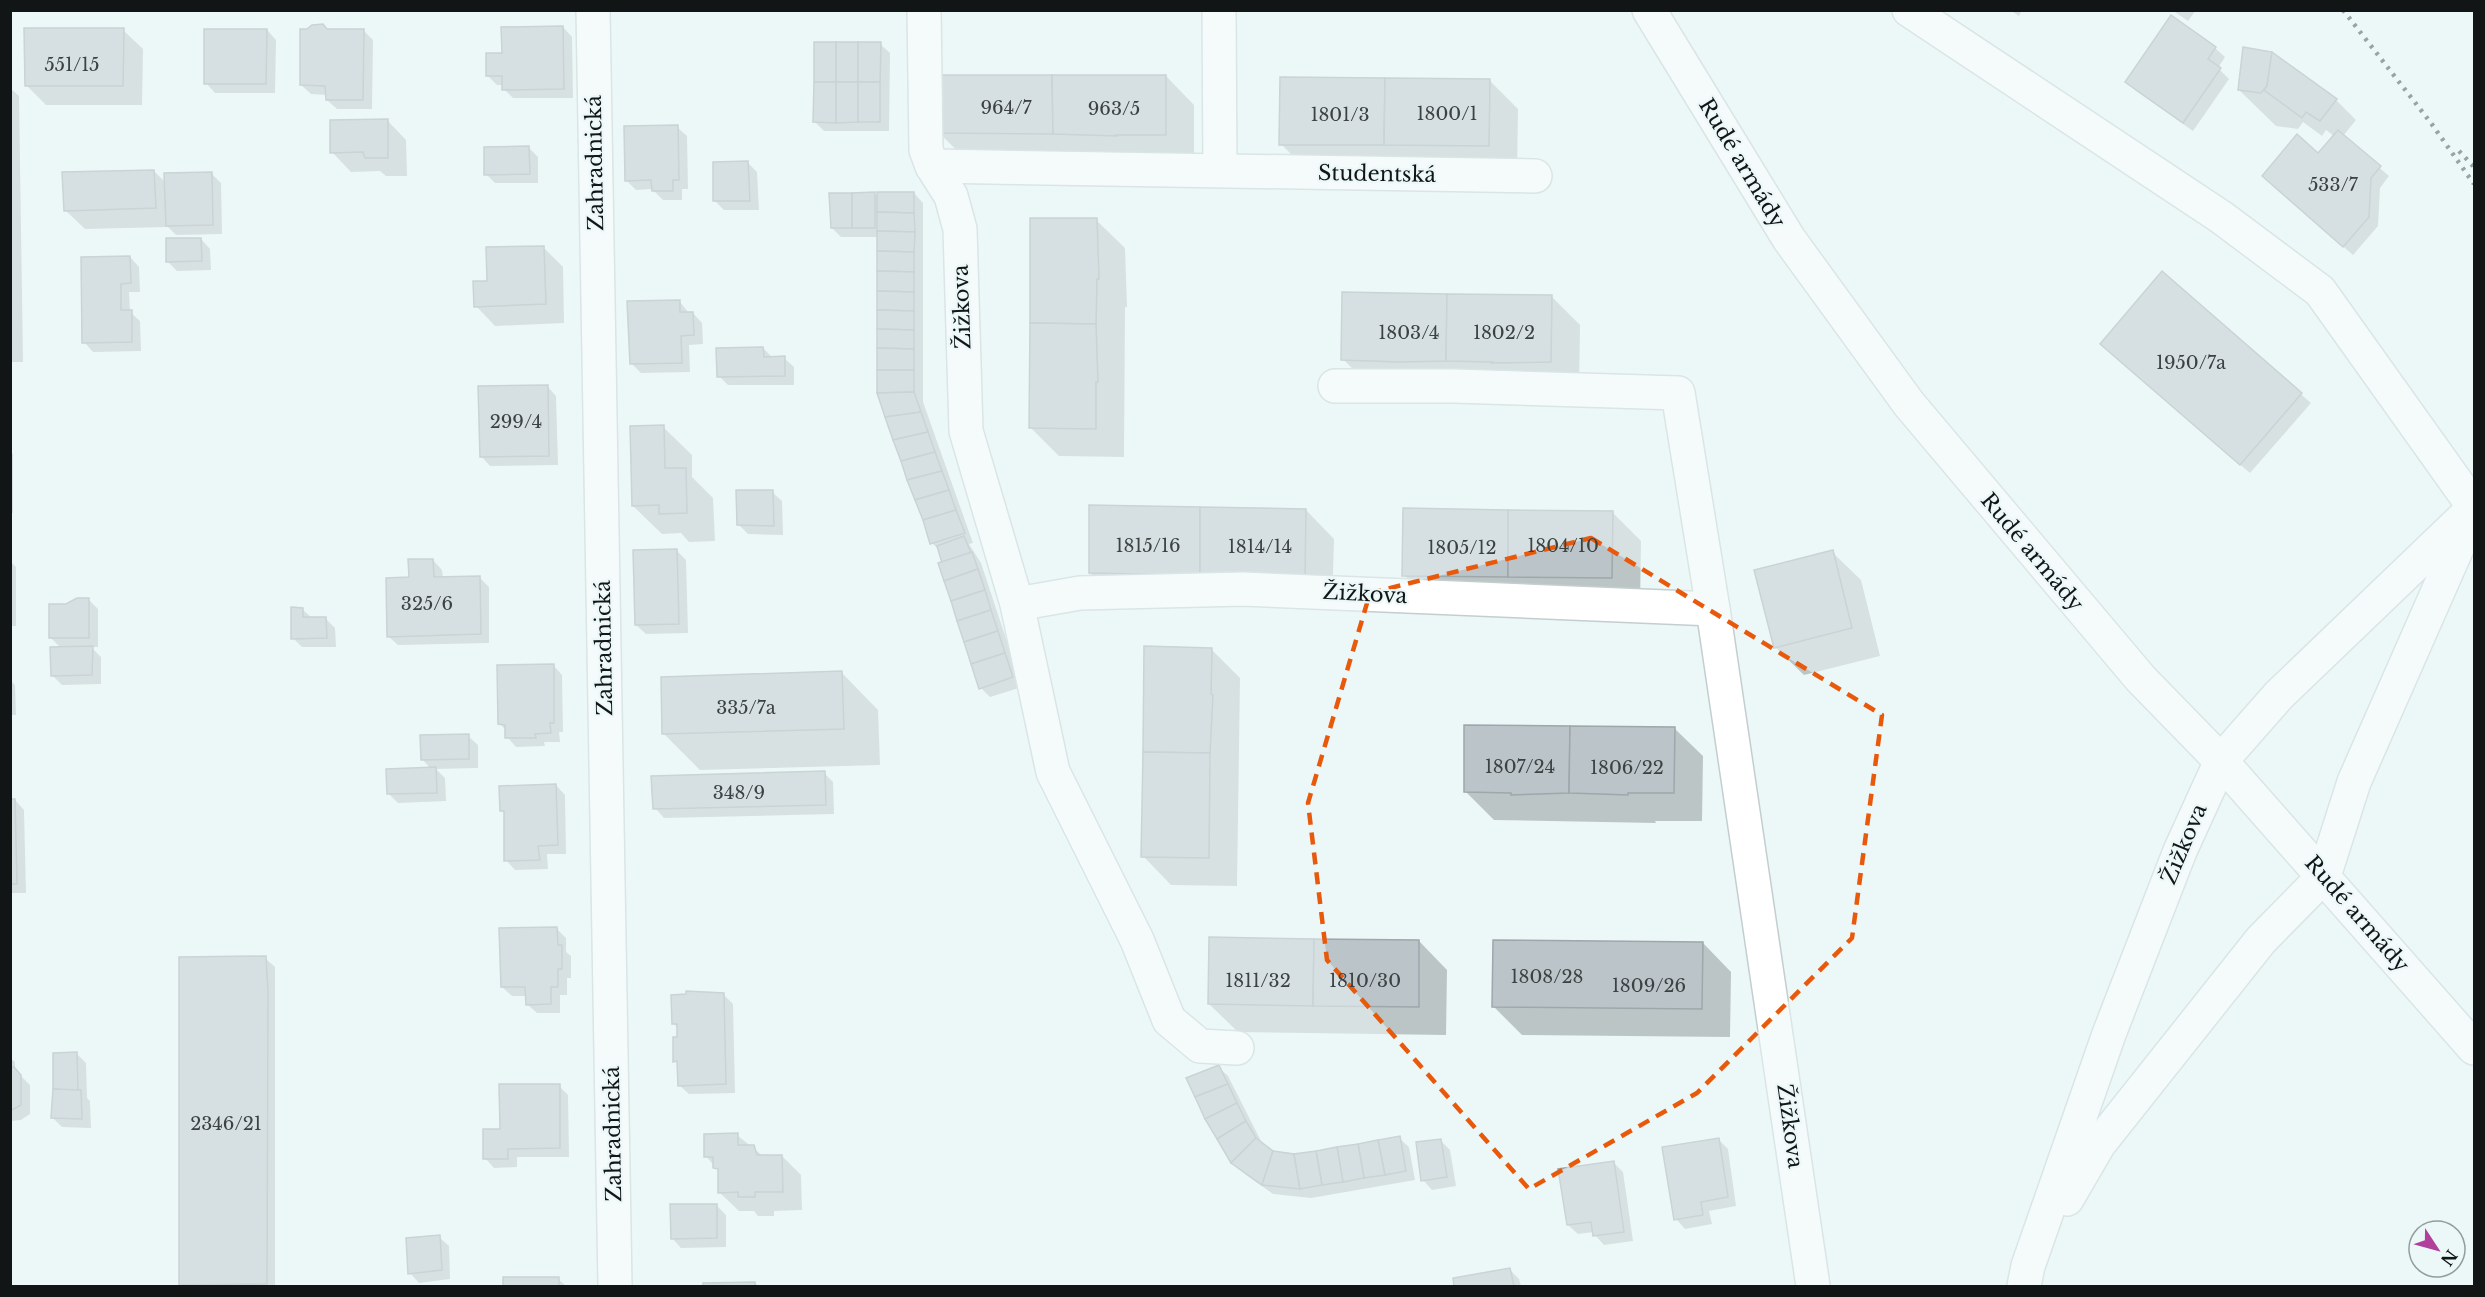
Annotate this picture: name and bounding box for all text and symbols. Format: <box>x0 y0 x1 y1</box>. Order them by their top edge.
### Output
house number: 551/15 <box>44 54 100 76</box>
street label: Rudé armády <box>1693 94 1791 233</box>
street label: Zahradnická <box>581 95 609 231</box>
house number: 964/7 <box>981 97 1032 119</box>
house number: 963/5 <box>1088 98 1140 120</box>
house number: 1800/1 <box>1417 103 1477 125</box>
house number: 1801/3 <box>1310 104 1370 126</box>
street label: Studentská <box>1318 160 1437 188</box>
house number: 533/7 <box>2308 174 2359 196</box>
street label: Žižkova <box>948 264 976 350</box>
house number: 1803/4 <box>1378 322 1440 344</box>
house number: 1802/2 <box>1473 322 1535 344</box>
house number: 1950/7a <box>2156 352 2226 374</box>
house number: 299/4 <box>490 411 542 433</box>
street label: Rudé armády <box>1975 488 2089 617</box>
house number: 1815/16 <box>1115 535 1181 557</box>
house number: 1804/10 <box>1527 535 1599 557</box>
house number: 1814/14 <box>1228 536 1292 558</box>
house number: 1805/12 <box>1427 537 1497 559</box>
street label: Žižkova <box>1322 579 1408 609</box>
street label: Zahradnická <box>590 580 618 716</box>
house number: 325/6 <box>401 593 453 615</box>
house number: 335/7a <box>716 697 776 719</box>
house number: 1807/24 <box>1485 756 1555 778</box>
house number: 1806/22 <box>1590 757 1664 779</box>
house number: 348/9 <box>713 782 765 804</box>
street label: Žižkova <box>2155 800 2213 888</box>
street label: Rudé armády <box>2299 850 2415 978</box>
house number: 1808/28 <box>1511 966 1583 988</box>
house number: 1811/32 <box>1225 970 1291 992</box>
house number: 1810/30 <box>1329 970 1401 992</box>
house number: 1809/26 <box>1612 975 1686 997</box>
street label: Zahradnická <box>599 1066 627 1202</box>
street label: Žižkova <box>1771 1082 1809 1170</box>
house number: 2346/21 <box>190 1113 262 1135</box>
north arrow <box>2407 1219 2467 1279</box>
text: N <box>2437 1246 2462 1270</box>

